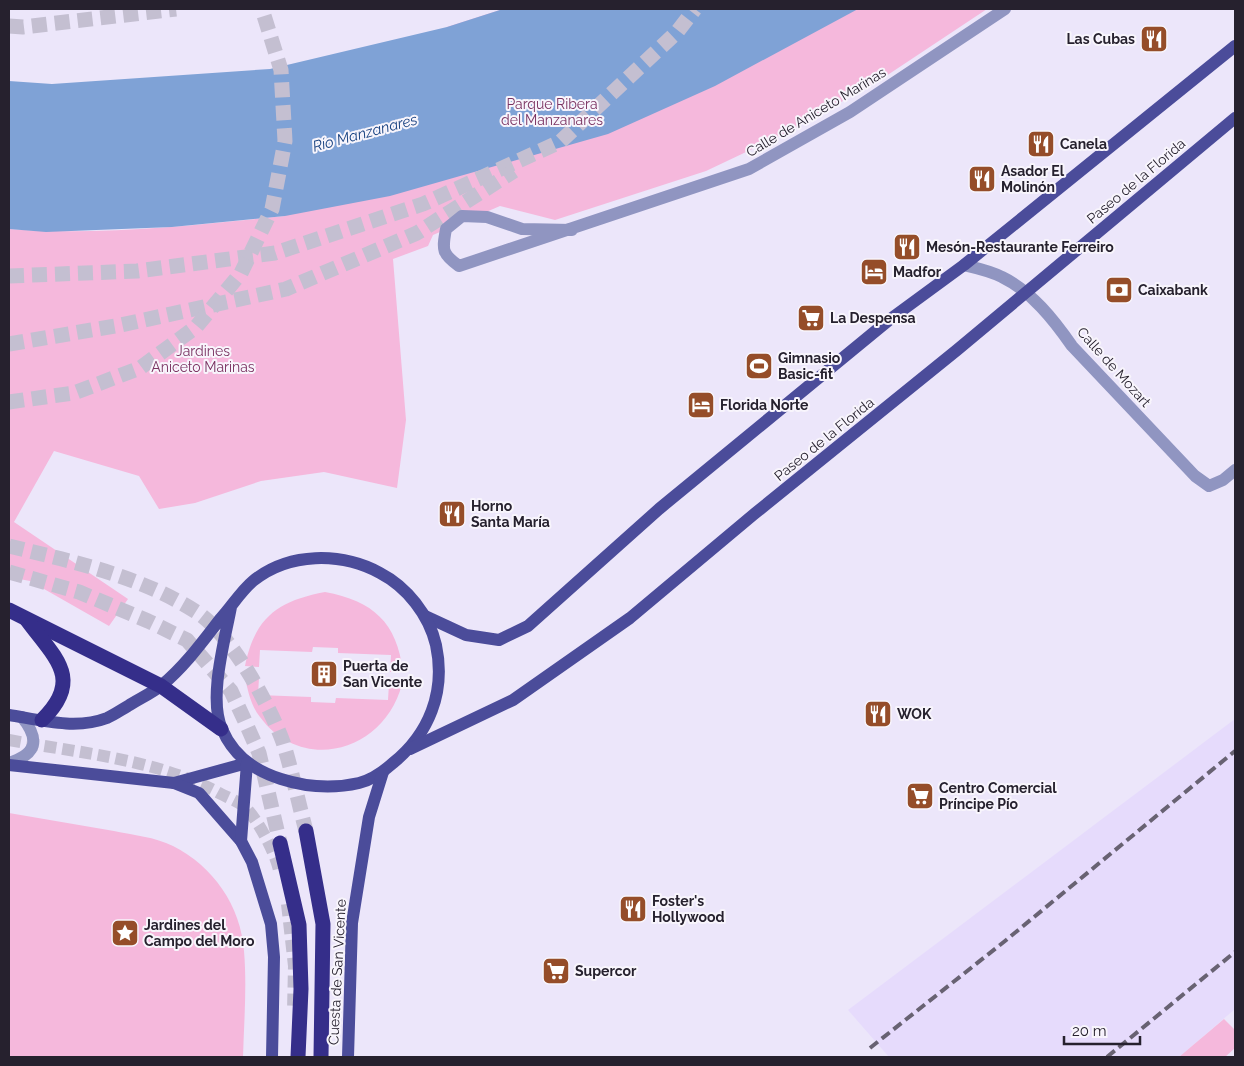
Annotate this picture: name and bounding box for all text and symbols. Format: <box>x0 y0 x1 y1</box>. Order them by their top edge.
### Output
restaurant icon: Las Cubas <box>1139 24 1169 54</box>
place label: Las Cubas <box>1066 31 1135 47</box>
street label: Calle de Aniceto Marinas <box>743 64 889 160</box>
park label: Parque Ribera del Manzanares <box>501 96 603 128</box>
water label: Río Manzanares <box>311 110 419 156</box>
restaurant icon: Canela <box>1026 129 1056 159</box>
street label: Paseo de la Florida <box>1084 135 1188 227</box>
place label: Canela <box>1060 136 1107 152</box>
place label: Asador El Molinón <box>1001 163 1065 195</box>
restaurant icon: Asador El Molinón <box>967 164 997 194</box>
restaurant icon: Mesón-Restaurante Ferreiro <box>892 232 922 262</box>
place label: Mesón-Restaurante Ferreiro <box>926 239 1114 255</box>
hotel icon: Madfor <box>859 257 889 287</box>
place label: Madfor <box>893 264 942 280</box>
bank icon: Caixabank <box>1104 275 1134 305</box>
place label: Caixabank <box>1138 282 1208 298</box>
supermarket icon: La Despensa <box>796 303 826 333</box>
place label: La Despensa <box>830 310 916 326</box>
street label: Calle de Mozart <box>1074 324 1154 410</box>
park label: Jardines Aniceto Marinas <box>151 343 255 375</box>
place label: Gimnasio Basic-fit <box>778 350 841 382</box>
sports icon: Gimnasio Basic-fit <box>744 351 774 381</box>
hotel icon: Florida Norte <box>686 390 716 420</box>
street label: Paseo de la Florida <box>771 394 877 484</box>
place label: Florida Norte <box>720 397 809 413</box>
place label: Horno Santa María <box>471 498 550 530</box>
restaurant icon: Horno Santa María <box>437 499 467 529</box>
place label: Puerta de San Vicente <box>343 658 423 690</box>
building icon: Puerta de San Vicente <box>309 659 339 689</box>
restaurant icon: WOK <box>863 699 893 729</box>
place label: WOK <box>897 706 932 722</box>
place label: Centro Comercial Príncipe Pío <box>939 780 1057 812</box>
supermarket icon: Centro Comercial Príncipe Pío <box>905 781 935 811</box>
place label: Foster's Hollywood <box>652 893 725 925</box>
restaurant icon: Foster's Hollywood <box>618 894 648 924</box>
street label: Cuesta de San Vicente <box>325 899 349 1045</box>
place label: Jardines del Campo del Moro <box>144 917 255 949</box>
place icon: Jardines del Campo del Moro <box>110 918 140 948</box>
supermarket icon: Supercor <box>541 956 571 986</box>
place label: Supercor <box>575 963 637 979</box>
scale bar <box>1064 1014 1140 1046</box>
text: 20 m <box>1072 1022 1107 1040</box>

